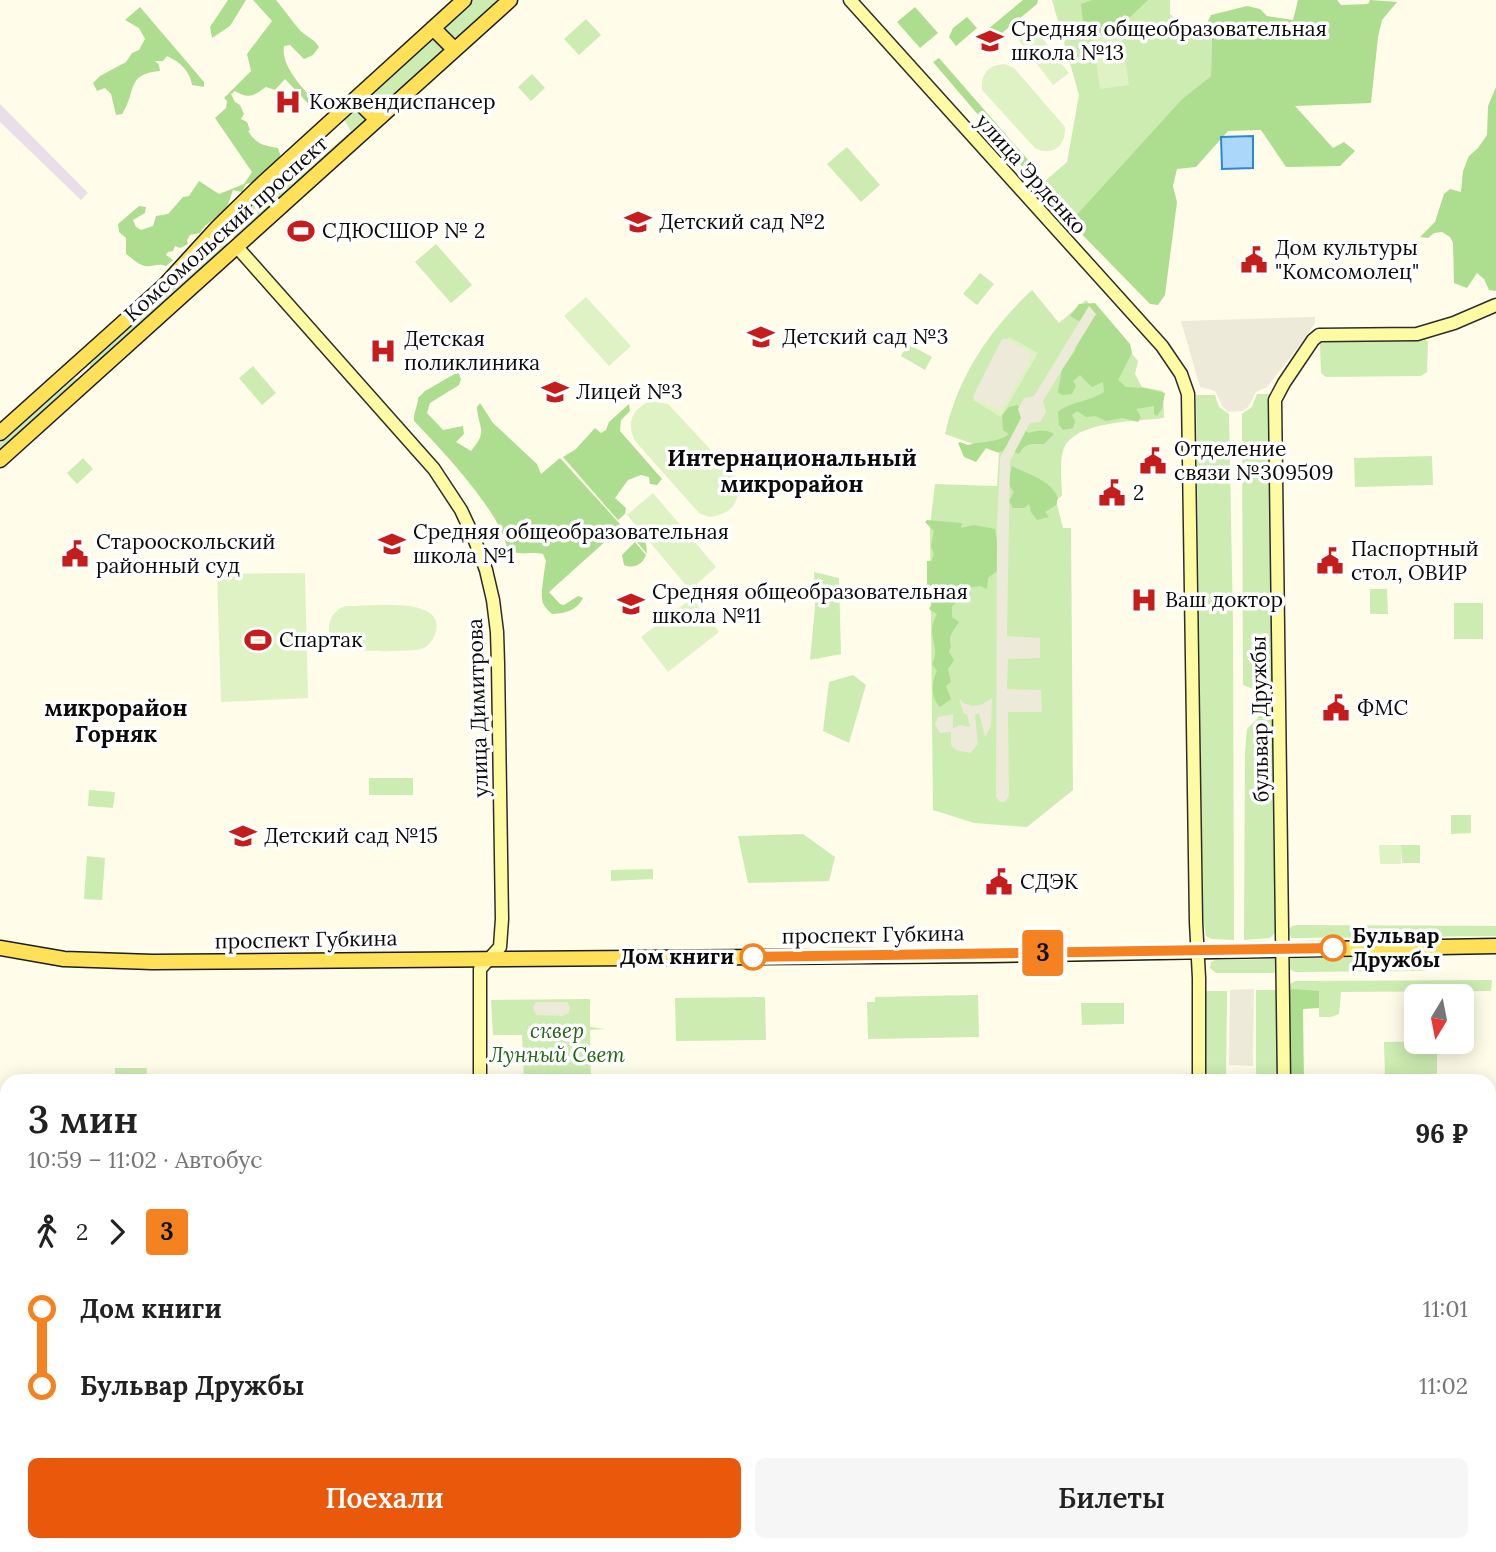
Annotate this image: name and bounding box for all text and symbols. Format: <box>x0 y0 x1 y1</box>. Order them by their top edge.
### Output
place label: Средняя общеобразовательная школа №13 <box>1011 15 1327 66</box>
school or university icon: Средняя общеобразовательная школа №13 <box>975 26 1005 56</box>
hospital icon: Кожвендиспансер <box>273 87 303 117</box>
place label: Кожвендиспансер <box>309 88 496 115</box>
street label: улица Эрденко <box>970 108 1093 240</box>
street label: Комсомольский проспект <box>118 130 333 327</box>
school or university icon: Детский сад №2 <box>623 207 653 237</box>
place label: Детский сад №2 <box>659 208 825 235</box>
sports icon: СДЮСШОР № 2 <box>286 216 316 246</box>
place label: СДЮСШОР № 2 <box>322 217 485 244</box>
place label: Дом культуры "Комсомолец" <box>1275 234 1419 285</box>
public building icon: Дом культуры "Комсомолец" <box>1239 245 1269 275</box>
school or university icon: Детский сад №3 <box>746 322 776 352</box>
place label: Детский сад №3 <box>782 323 949 350</box>
place label: Детская поликлиника <box>404 325 540 376</box>
hospital icon: Детская поликлиника <box>368 336 398 366</box>
school or university icon: Лицей №3 <box>540 377 570 407</box>
place label: Лицей №3 <box>576 378 683 405</box>
place label: Отделение связи №309509 <box>1174 435 1334 486</box>
district label: Интернациональный микрорайон <box>667 443 917 498</box>
public building icon: Отделение связи №309509 <box>1138 446 1168 476</box>
public building icon: 2 <box>1097 478 1127 508</box>
place label: 2 <box>1133 479 1144 506</box>
place label: Средняя общеобразовательная школа №1 <box>413 518 729 569</box>
place label: Старооскольский районный суд <box>96 528 275 579</box>
school or university icon: Средняя общеобразовательная школа №1 <box>377 529 407 559</box>
place label: Паспортный стол, ОВИР <box>1351 535 1479 586</box>
public building icon: Старооскольский районный суд <box>60 539 90 569</box>
public building icon: Паспортный стол, ОВИР <box>1315 546 1345 576</box>
place label: Cредняя общеобразовательная школа №11 <box>652 578 968 629</box>
hospital icon: Ваш доктор <box>1129 585 1159 615</box>
place label: Ваш доктор <box>1165 586 1283 613</box>
school or university icon: Cредняя общеобразовательная школа №11 <box>616 589 646 619</box>
street label: улица Димитрова <box>461 618 494 798</box>
sports icon: Спартак <box>243 625 273 655</box>
place label: Спартак <box>279 626 363 653</box>
street label: бульвар Дружбы <box>1245 636 1274 802</box>
district label: микрорайон Горняк <box>44 693 188 748</box>
public building icon: ФМС <box>1321 693 1351 723</box>
place label: ФМС <box>1357 694 1408 721</box>
school or university icon: Детский сад №15 <box>228 821 258 851</box>
place label: Детский сад №15 <box>264 822 438 849</box>
public building icon: СДЭК <box>984 867 1014 897</box>
place label: СДЭК <box>1020 868 1079 895</box>
street label: проспект Губкина <box>781 919 965 950</box>
place label: Бульвар Дружбы <box>1352 922 1440 973</box>
street label: проспект Губкина <box>214 924 398 955</box>
line badge: 3 <box>1020 930 1066 976</box>
marker: Бульвар Дружбы <box>1320 935 1346 961</box>
text: 3 <box>1036 937 1050 968</box>
place label: Дом книги <box>620 943 734 970</box>
marker: Дом книги <box>740 944 766 970</box>
north arrow <box>1404 984 1474 1054</box>
map controls <box>1404 984 1474 1054</box>
park label: сквер Лунный Свет <box>489 1017 626 1068</box>
text: 3 мин <box>28 1095 138 1143</box>
text: 96 ₽ <box>1415 1117 1468 1150</box>
text: 10:59 – 11:02 · Автобус <box>28 1145 262 1174</box>
icon: walk <box>28 1213 66 1251</box>
icon: forward <box>98 1213 136 1251</box>
text: 3 <box>160 1216 174 1247</box>
text: 2 <box>76 1217 88 1246</box>
text: Дом книги <box>80 1292 222 1325</box>
text: 11:01 <box>1423 1294 1468 1323</box>
text: Бульвар Дружбы <box>80 1369 304 1402</box>
text: 11:02 <box>1419 1371 1468 1400</box>
button: Поехали <box>28 1458 741 1538</box>
button: Билеты <box>755 1458 1468 1538</box>

